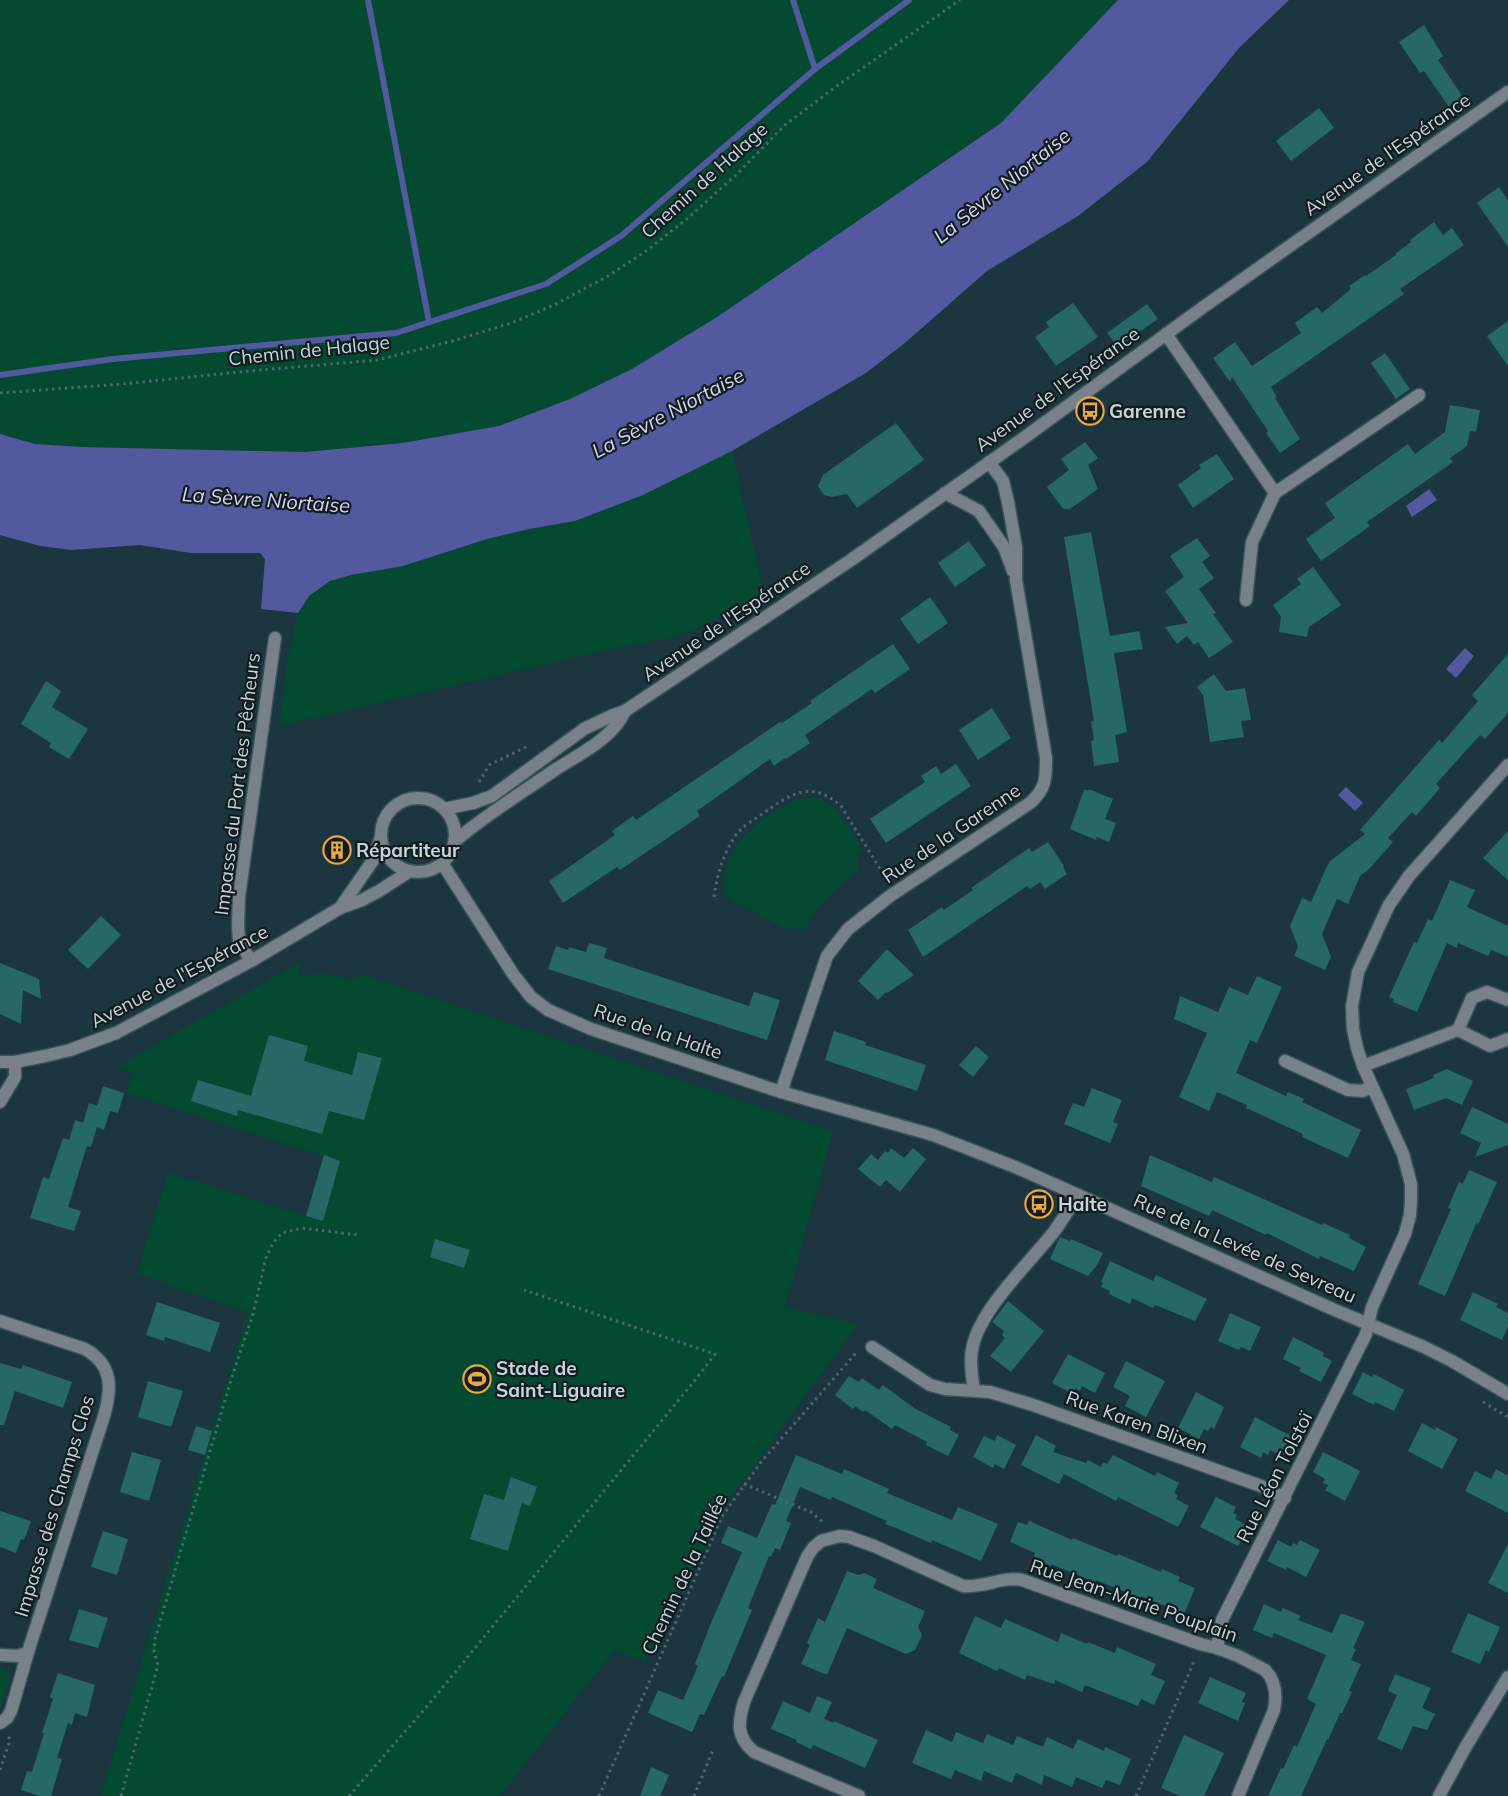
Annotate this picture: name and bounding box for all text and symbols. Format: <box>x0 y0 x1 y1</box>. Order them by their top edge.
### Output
street label: Avenue de l'Espérance <box>1299 87 1475 221</box>
street label: Chemin de Halage <box>636 117 772 243</box>
water label: La Sèvre Niortaise <box>928 123 1075 248</box>
street label: Avenue de l'Espérance <box>970 321 1144 457</box>
street label: Chemin de Halage <box>227 330 391 370</box>
water label: La Sèvre Niortaise <box>587 362 748 463</box>
bus stop icon: Garenne <box>1075 396 1105 426</box>
place label: Garenne <box>1109 399 1186 423</box>
water label: La Sèvre Niortaise <box>181 481 351 518</box>
street label: Avenue de l'Espérance <box>637 556 815 686</box>
street label: Impasse du Port des Pêcheurs <box>209 651 265 917</box>
street label: Rue de la Garenne <box>877 778 1025 888</box>
building icon: Répartiteur <box>322 835 352 865</box>
place label: Répartiteur <box>356 838 460 862</box>
street label: Avenue de l'Espérance <box>86 919 272 1033</box>
street label: Rue de la Halte <box>591 998 725 1064</box>
street label: Rue de la Levée de Sevreau <box>1130 1188 1360 1308</box>
bus stop icon: Halte <box>1024 1189 1054 1219</box>
place label: Halte <box>1058 1192 1107 1216</box>
place label: Stade de Saint-Liguaire <box>496 1356 625 1402</box>
sports icon: Stade de Saint-Liguaire <box>462 1364 492 1394</box>
street label: Rue Karen Blixen <box>1063 1385 1211 1459</box>
street label: Impasse des Champs Clos <box>9 1392 99 1620</box>
street label: Rue Léon Tolstoï <box>1231 1407 1318 1546</box>
street label: Chemin de la Taillée <box>636 1490 732 1658</box>
street label: Rue Jean-Marie Pouplain <box>1027 1553 1241 1647</box>

